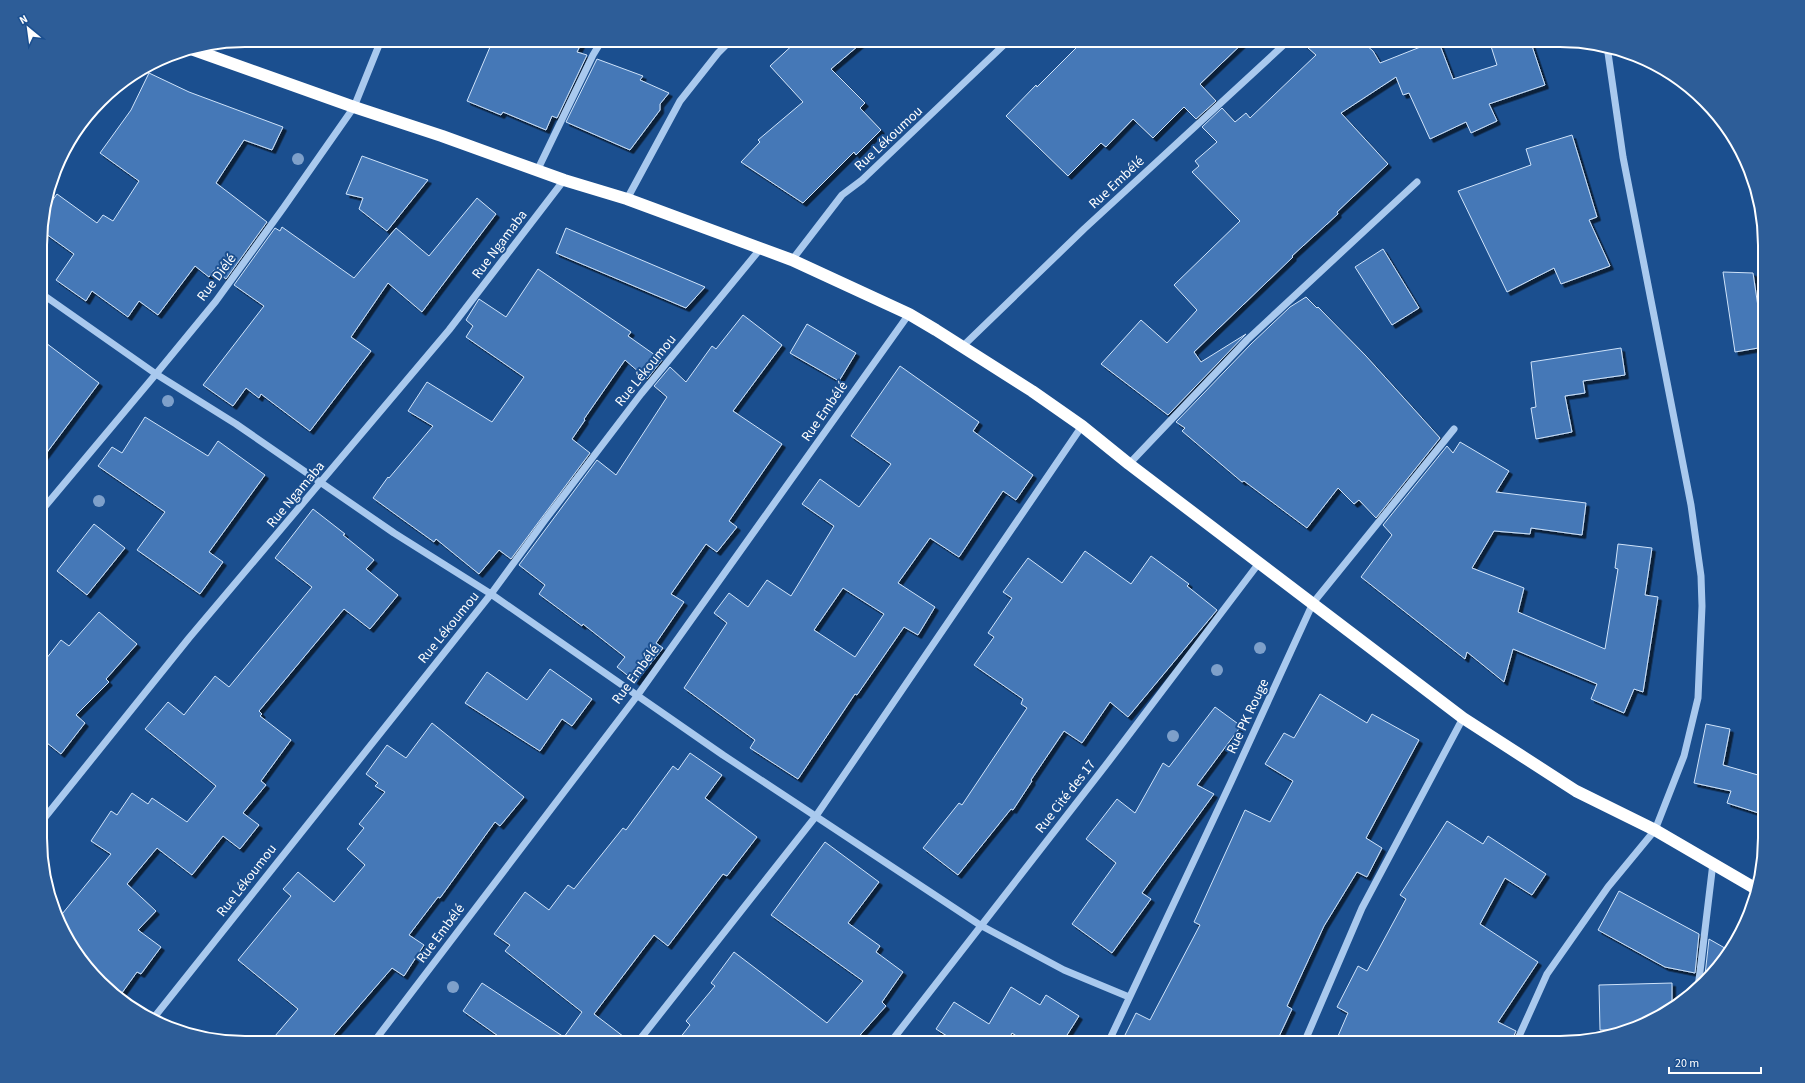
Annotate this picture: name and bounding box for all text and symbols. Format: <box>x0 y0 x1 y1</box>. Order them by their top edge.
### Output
north arrow <box>8 8 48 48</box>
text: N <box>17 11 30 28</box>
street label: Rue Lékoumou <box>850 102 928 176</box>
street label: Rue Embélé <box>1084 152 1149 214</box>
street label: Rue Ngamaba <box>467 206 532 283</box>
street label: Rue Diélé <box>192 250 241 306</box>
street label: Rue Lékoumou <box>610 330 681 411</box>
street label: Rue Embélé <box>797 377 853 446</box>
street label: Rue Ngamaba <box>262 457 330 532</box>
street label: Rue Lékoumou <box>413 587 484 668</box>
street label: Rue Embélé <box>607 641 664 709</box>
street label: Rue PK Rouge <box>1222 675 1274 757</box>
street label: Rue Cité des 17 <box>1031 756 1101 838</box>
street label: Rue Lékoumou <box>212 840 282 921</box>
street label: Rue Embélé <box>412 900 470 967</box>
scale bar <box>1669 1049 1761 1075</box>
text: 20 m <box>1675 1055 1699 1072</box>

